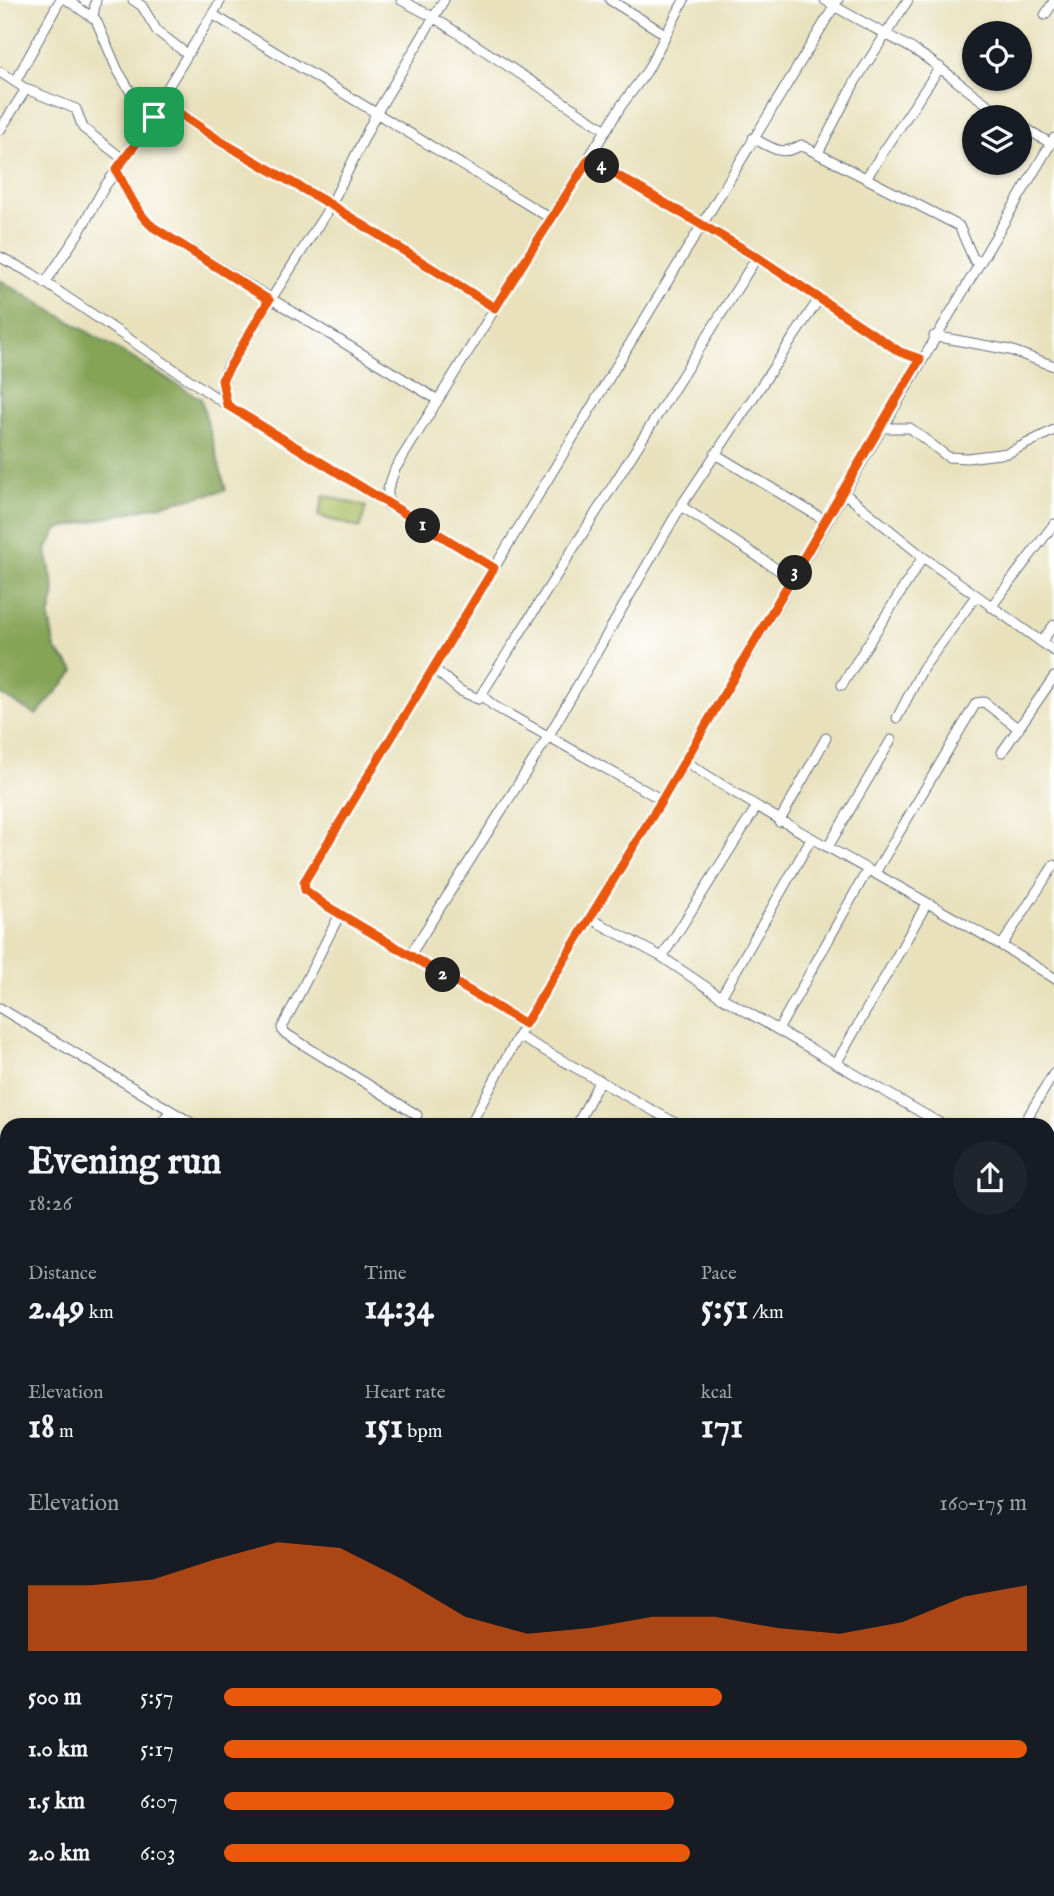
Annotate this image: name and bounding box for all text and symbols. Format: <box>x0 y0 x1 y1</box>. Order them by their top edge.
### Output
map controls <box>962 21 1032 175</box>
button: locate <box>962 21 1032 91</box>
pin <box>124 87 184 147</box>
icon: arrive <box>135 98 173 136</box>
button: layers <box>962 105 1032 175</box>
pin: 4 <box>584 148 620 184</box>
text: 4 <box>597 153 606 177</box>
pin: 1 <box>406 508 440 544</box>
text: 1 <box>419 513 426 537</box>
pin: 3 <box>778 556 812 590</box>
text: 3 <box>791 560 798 584</box>
pin: 2 <box>426 958 460 992</box>
text: 2 <box>438 962 447 986</box>
text: Evening run <box>28 1139 222 1187</box>
button: share <box>953 1141 1027 1215</box>
text: 18:26 <box>28 1189 72 1218</box>
text: Distance <box>28 1262 97 1286</box>
text: Time <box>364 1262 407 1286</box>
text: Pace <box>701 1262 737 1286</box>
text: 2.49 <box>28 1286 85 1331</box>
text: 14:34 <box>364 1286 434 1331</box>
text: 5:51 <box>701 1286 748 1331</box>
text: km <box>85 1301 114 1325</box>
text: /km <box>748 1301 784 1325</box>
text: Elevation <box>28 1381 103 1405</box>
text: Heart rate <box>364 1381 445 1405</box>
text: kcal <box>701 1381 732 1405</box>
text: 18 <box>28 1405 55 1450</box>
text: 151 <box>364 1405 403 1450</box>
text: 171 <box>701 1405 743 1450</box>
text: m <box>55 1420 74 1444</box>
text: bpm <box>403 1420 442 1444</box>
text: Elevation <box>28 1489 119 1518</box>
text: 160–175 m <box>939 1489 1027 1518</box>
text: 500 m <box>28 1683 82 1712</box>
text: 5:57 <box>140 1683 174 1712</box>
text: 1.0 km <box>28 1735 88 1764</box>
text: 5:17 <box>140 1735 174 1764</box>
text: 1.5 km <box>28 1787 85 1816</box>
text: 6:07 <box>140 1787 178 1816</box>
text: 2.0 km <box>28 1839 90 1868</box>
text: 6:03 <box>140 1839 176 1868</box>

